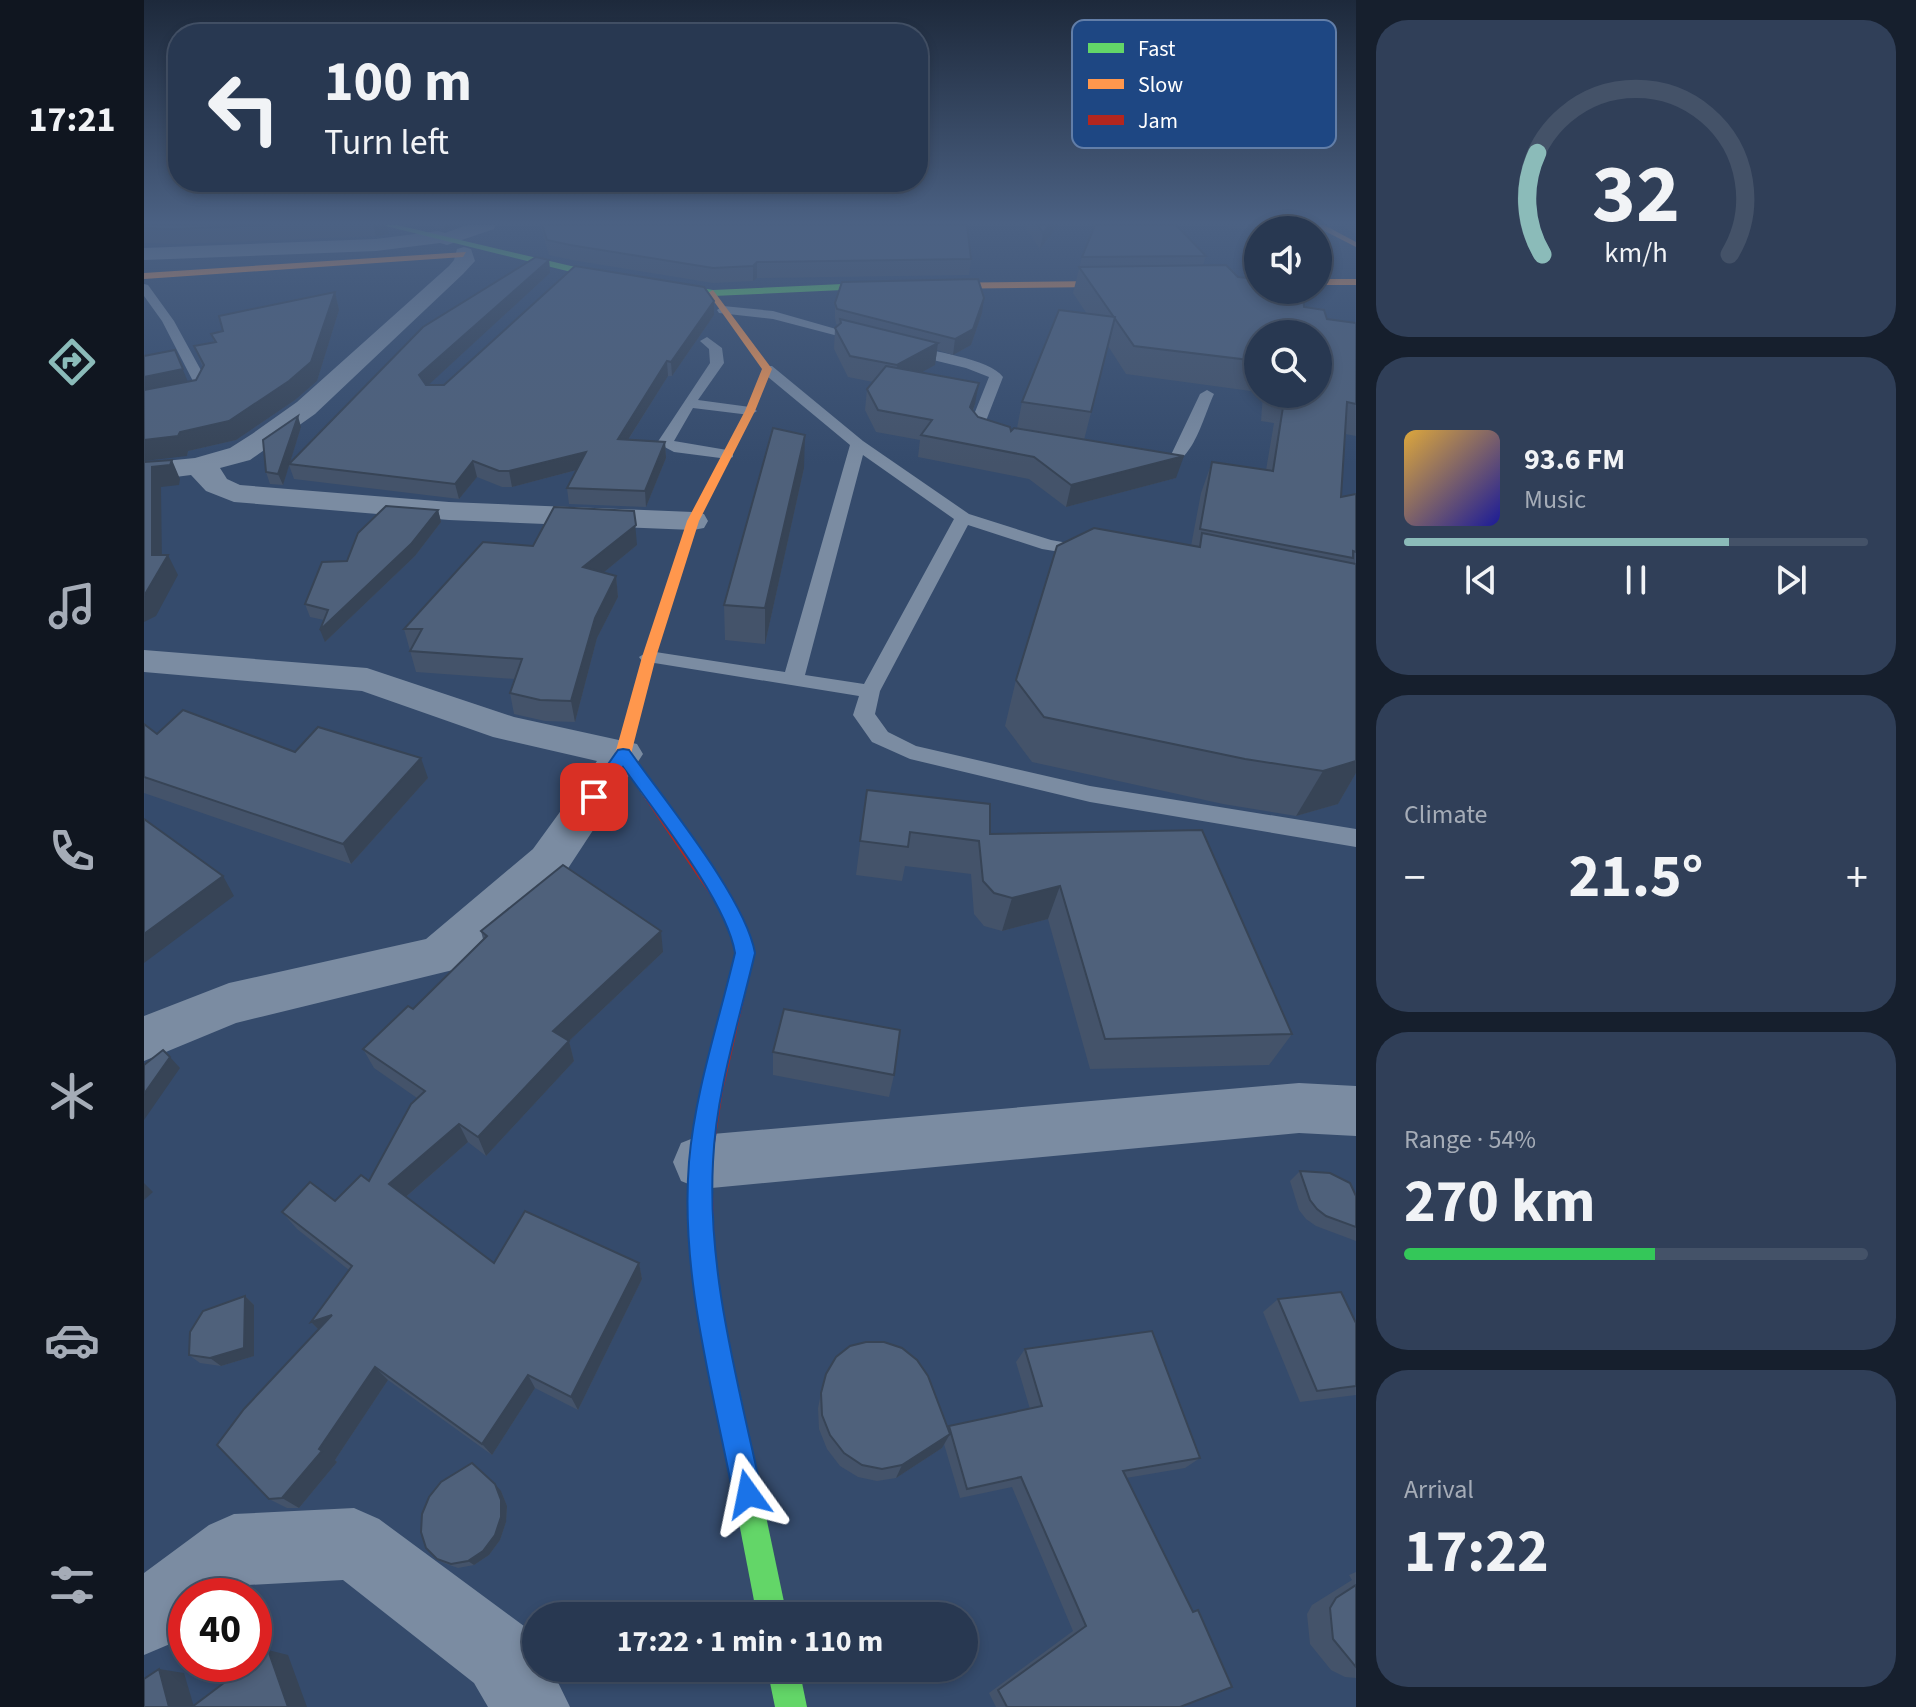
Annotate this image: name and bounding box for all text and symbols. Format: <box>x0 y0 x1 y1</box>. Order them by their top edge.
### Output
legend <box>1072 20 1336 148</box>
text: Fast <box>1138 33 1176 65</box>
text: 100 m <box>324 43 472 122</box>
icon: left <box>192 56 296 160</box>
text: Slow <box>1138 69 1183 101</box>
text: 17:21 <box>29 94 115 145</box>
text: Jam <box>1138 105 1178 137</box>
text: Turn left <box>324 117 449 168</box>
text: 32 <box>1592 135 1680 253</box>
map controls <box>1244 216 1332 408</box>
button: sound <box>1244 216 1332 304</box>
text: km/h <box>1604 233 1668 273</box>
button: search <box>1244 320 1332 408</box>
icon: directions <box>44 334 100 390</box>
text: 93.6 FM <box>1524 438 1625 481</box>
text: Music <box>1524 481 1586 518</box>
icon: previous <box>1459 558 1503 602</box>
icon: pause <box>1614 558 1658 602</box>
icon: next <box>1769 558 1813 602</box>
icon: music <box>44 578 100 634</box>
pin <box>560 763 628 831</box>
icon: arrive <box>572 775 616 819</box>
text: Climate <box>1404 796 1488 833</box>
icon: phone <box>44 823 100 879</box>
text: 21.5° <box>1569 835 1703 920</box>
text: − <box>1404 847 1426 910</box>
text: + <box>1846 847 1868 910</box>
icon: climate <box>44 1068 100 1124</box>
text: Range · 54% <box>1404 1121 1536 1158</box>
text: 270 km <box>1404 1160 1595 1245</box>
icon: car <box>44 1312 100 1368</box>
position arrow <box>706 1452 790 1536</box>
text: Arrival <box>1404 1471 1474 1508</box>
text: 17:22 <box>1404 1510 1549 1595</box>
icon: filters <box>44 1557 100 1613</box>
speed limit sign: 40 <box>168 1578 272 1682</box>
text: 17:22 · 1 min · 110 m <box>617 1620 883 1663</box>

